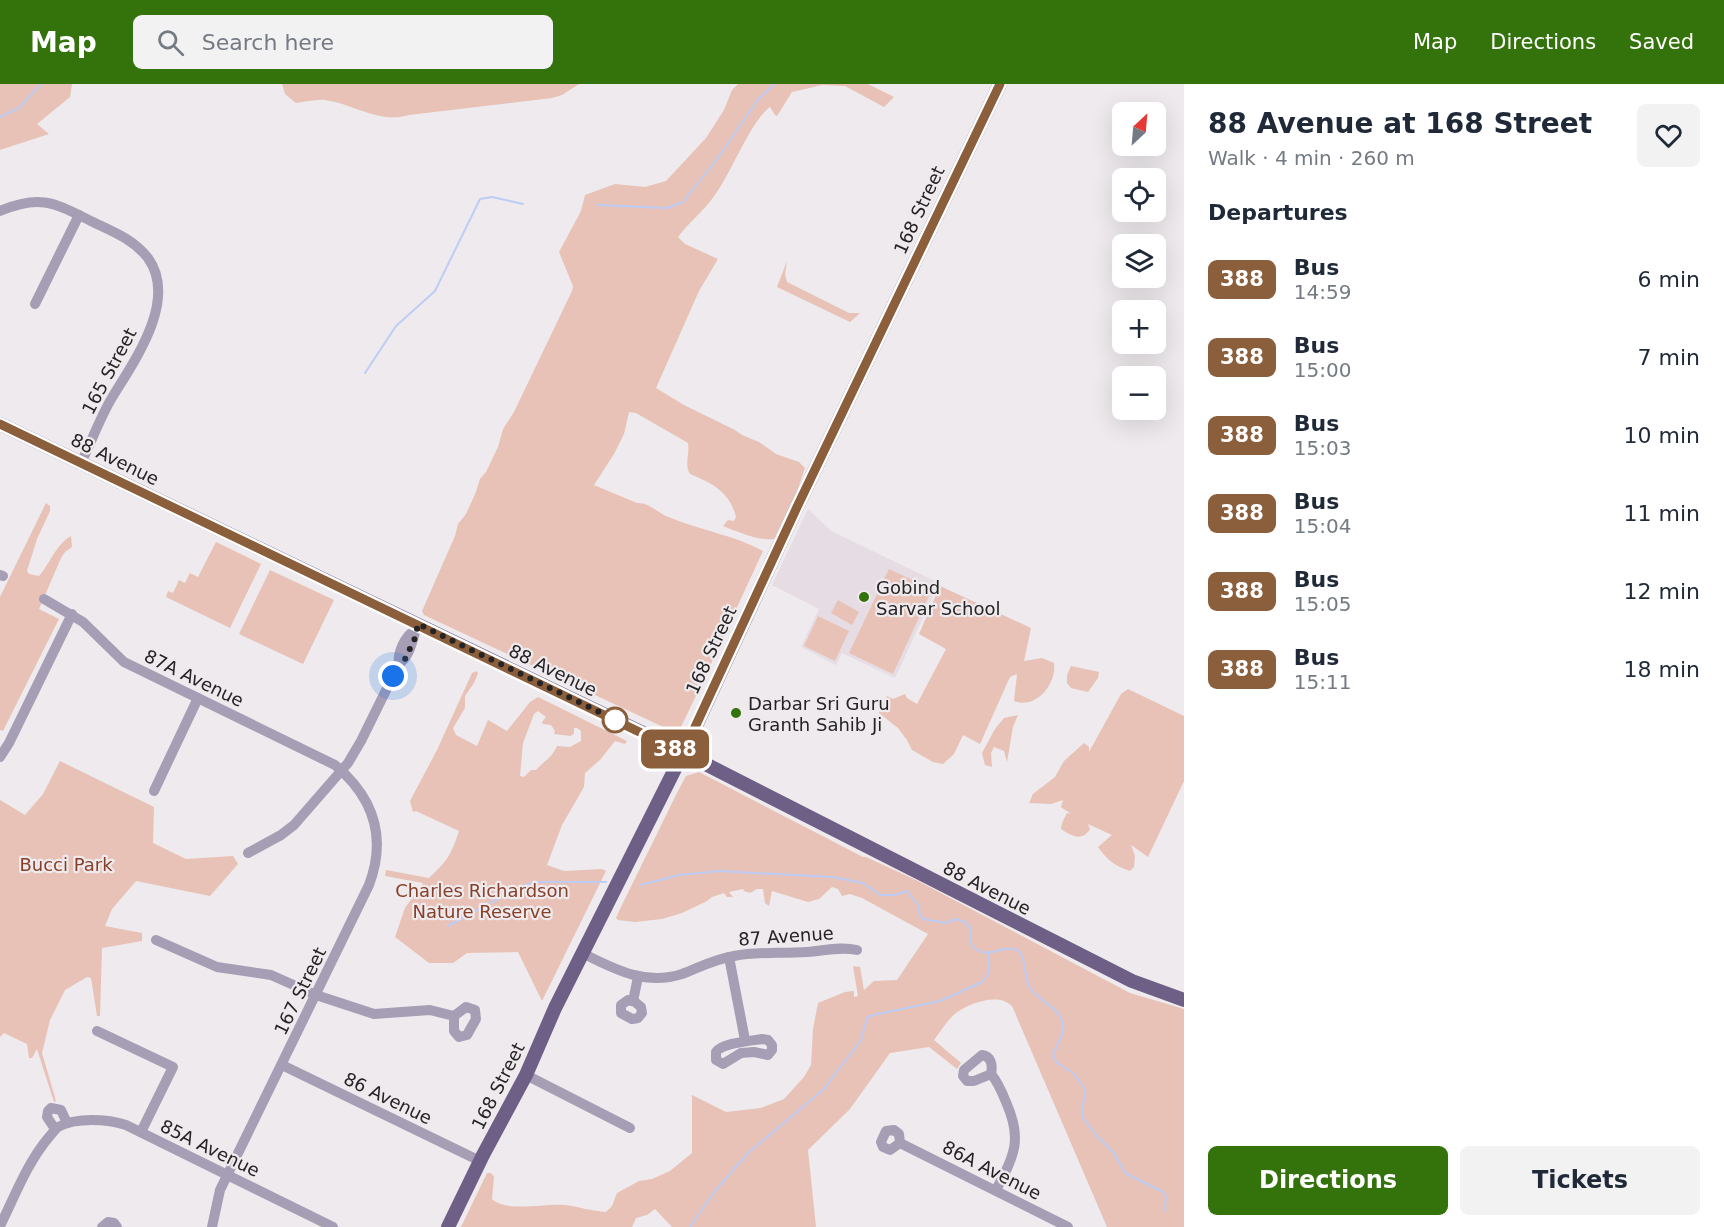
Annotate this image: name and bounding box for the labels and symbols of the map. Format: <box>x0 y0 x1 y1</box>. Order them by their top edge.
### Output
north arrow <box>1112 102 1166 156</box>
street label: 168 Street <box>889 163 949 257</box>
street label: 165 Street <box>77 324 141 418</box>
street label: 88 Avenue <box>67 429 163 489</box>
place label: Gobind Sarvar School <box>876 577 1000 619</box>
marker: Gobind Sarvar School <box>857 590 871 604</box>
street label: 168 Street <box>681 603 741 697</box>
street label: 88 Avenue <box>505 640 601 700</box>
street label: 87A Avenue <box>141 645 247 711</box>
your location <box>378 661 408 691</box>
place label: Darbar Sri Guru Granth Sahib Ji <box>748 693 890 735</box>
marker: Darbar Sri Guru Granth Sahib Ji <box>729 706 743 720</box>
unlabelled marker <box>602 707 628 733</box>
line badge: 388 <box>640 730 710 768</box>
park label: Bucci Park <box>19 854 113 875</box>
street label: 88 Avenue <box>940 857 1034 919</box>
park label: Charles Richardson Nature Reserve <box>395 880 569 922</box>
street label: 87 Avenue <box>738 922 834 950</box>
street label: 167 Street <box>270 944 330 1038</box>
street label: 168 Street <box>467 1039 529 1133</box>
street label: 86 Avenue <box>340 1068 436 1128</box>
street label: 85A Avenue <box>157 1115 263 1181</box>
street label: 86A Avenue <box>939 1136 1045 1204</box>

